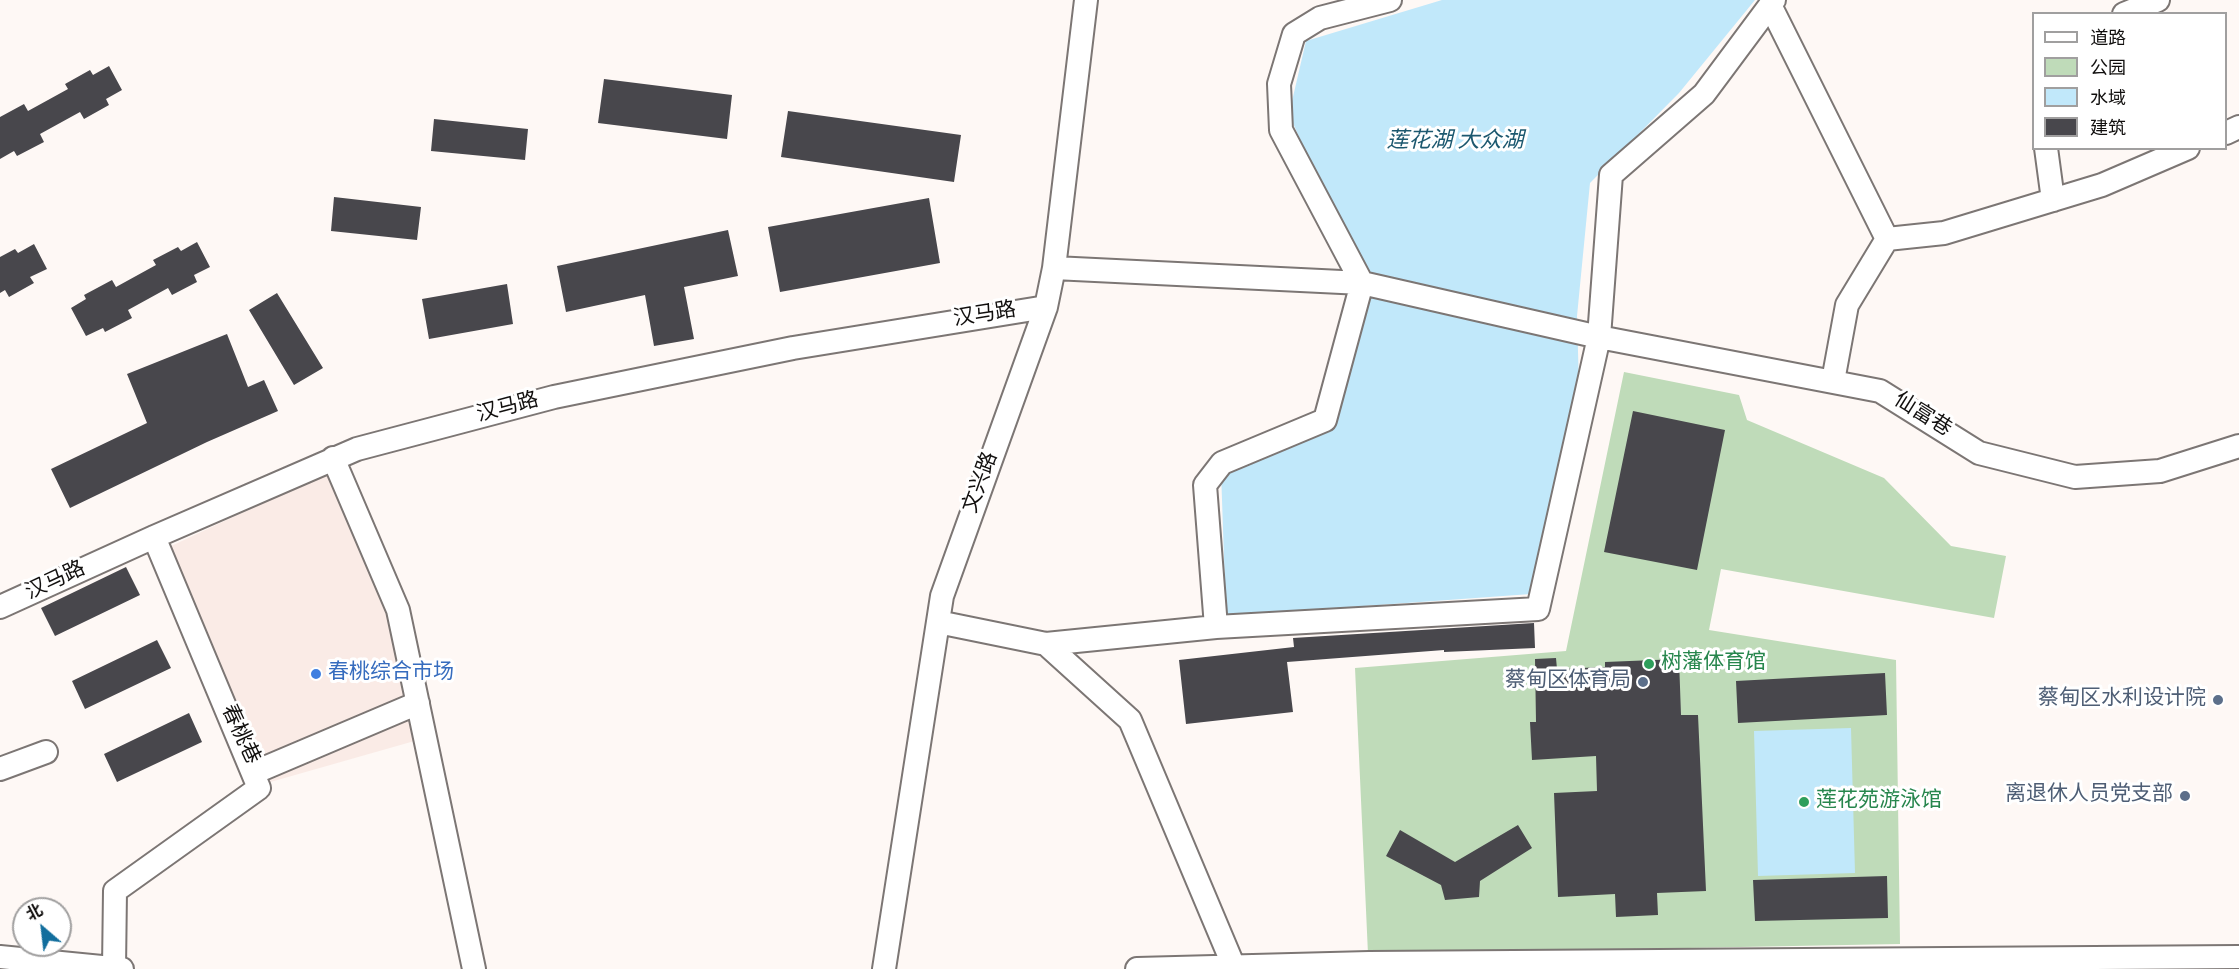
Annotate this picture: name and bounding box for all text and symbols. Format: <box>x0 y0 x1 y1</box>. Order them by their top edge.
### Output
legend <box>2032 12 2227 150</box>
text: 道路 <box>2090 25 2126 52</box>
text: 公园 <box>2090 55 2126 82</box>
text: 水域 <box>2090 85 2126 112</box>
text: 建筑 <box>2090 115 2126 142</box>
water label: 莲花湖 大众湖 <box>1386 130 1524 156</box>
street label: 汉马路 <box>952 299 1018 333</box>
street label: 汉马路 <box>474 389 542 429</box>
street label: 仙富巷 <box>1889 389 1955 443</box>
street label: 文兴路 <box>959 449 1005 517</box>
street label: 汉马路 <box>22 557 90 607</box>
place label: 树藩体育馆 <box>1661 651 1766 677</box>
marker: 树藩体育馆 <box>1642 657 1656 671</box>
place label: 春桃综合市场 <box>328 661 454 687</box>
marker: 春桃综合市场 <box>309 667 323 681</box>
place label: 蔡甸区体育局 <box>1505 669 1631 695</box>
marker: 蔡甸区体育局 <box>1636 675 1650 689</box>
place label: 蔡甸区水利设计院 <box>2038 687 2206 713</box>
marker: 蔡甸区水利设计院 <box>2211 693 2225 707</box>
street label: 春桃巷 <box>214 701 264 769</box>
place label: 离退休人员党支部 <box>2005 783 2173 809</box>
place label: 莲花苑游泳馆 <box>1816 789 1942 815</box>
marker: 离退休人员党支部 <box>2178 789 2192 803</box>
marker: 莲花苑游泳馆 <box>1797 795 1811 809</box>
north arrow <box>12 897 72 957</box>
text: 北 <box>22 899 47 927</box>

